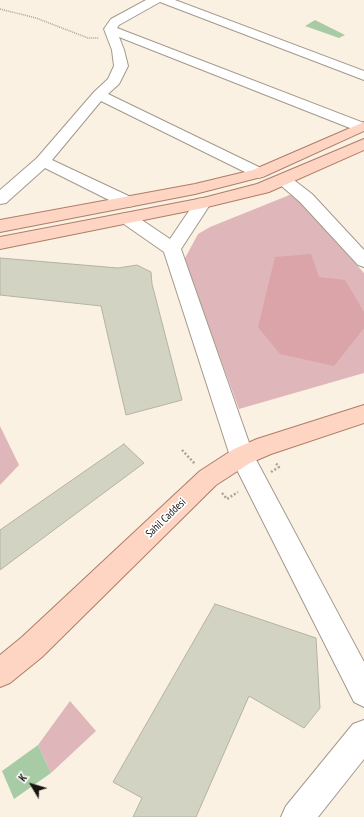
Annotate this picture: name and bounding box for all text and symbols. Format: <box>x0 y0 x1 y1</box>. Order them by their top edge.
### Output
street label: Sahil Caddesi <box>143 496 189 540</box>
north arrow <box>12 765 52 805</box>
text: K <box>15 771 30 784</box>

